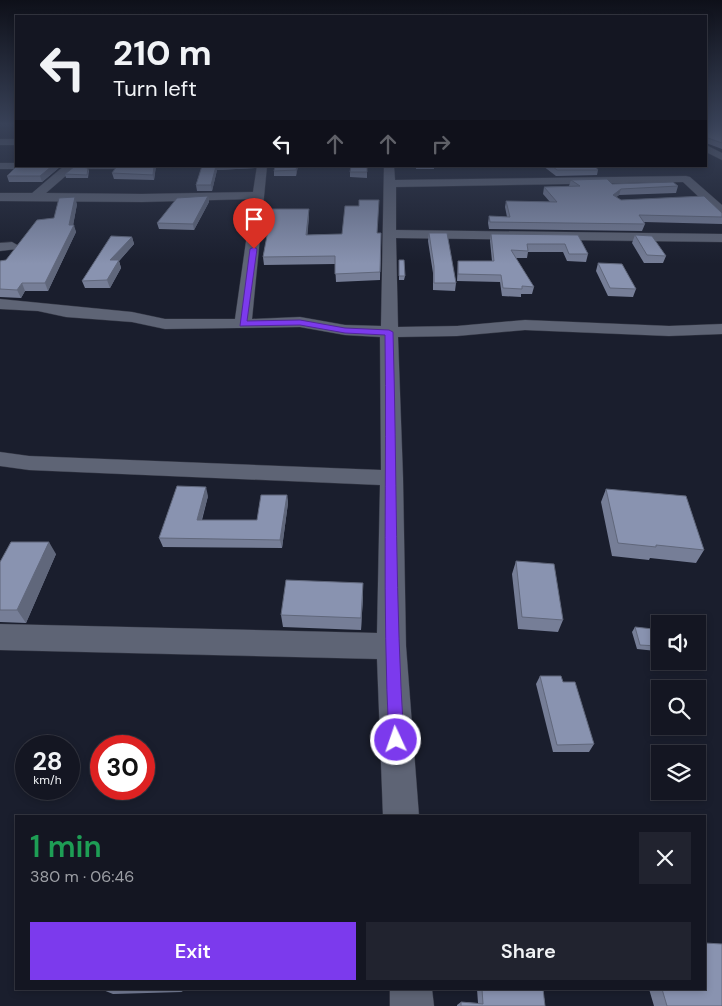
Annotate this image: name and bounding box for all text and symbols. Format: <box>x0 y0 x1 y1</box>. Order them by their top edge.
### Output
text: 210 m <box>113 30 212 76</box>
icon: left <box>30 35 95 100</box>
text: Turn left <box>113 74 197 103</box>
icon: left <box>268 130 296 158</box>
icon: ahead <box>321 130 349 158</box>
icon: ahead <box>374 130 402 158</box>
icon: right <box>427 130 455 158</box>
pin <box>233 198 275 249</box>
icon: arrive <box>240 205 268 233</box>
map controls <box>651 615 706 800</box>
button: sound <box>651 615 706 670</box>
button: search <box>651 680 706 735</box>
position arrow <box>369 713 421 765</box>
speed limit sign: 30 <box>90 735 155 800</box>
text: 28 <box>32 745 63 778</box>
button: layers <box>651 745 706 800</box>
text: km/h <box>33 772 62 788</box>
text: 1 min <box>30 827 102 866</box>
button: close <box>639 832 691 884</box>
text: 380 m · 06:46 <box>30 866 134 887</box>
button: Exit <box>30 922 356 980</box>
button: Share <box>366 922 691 980</box>

